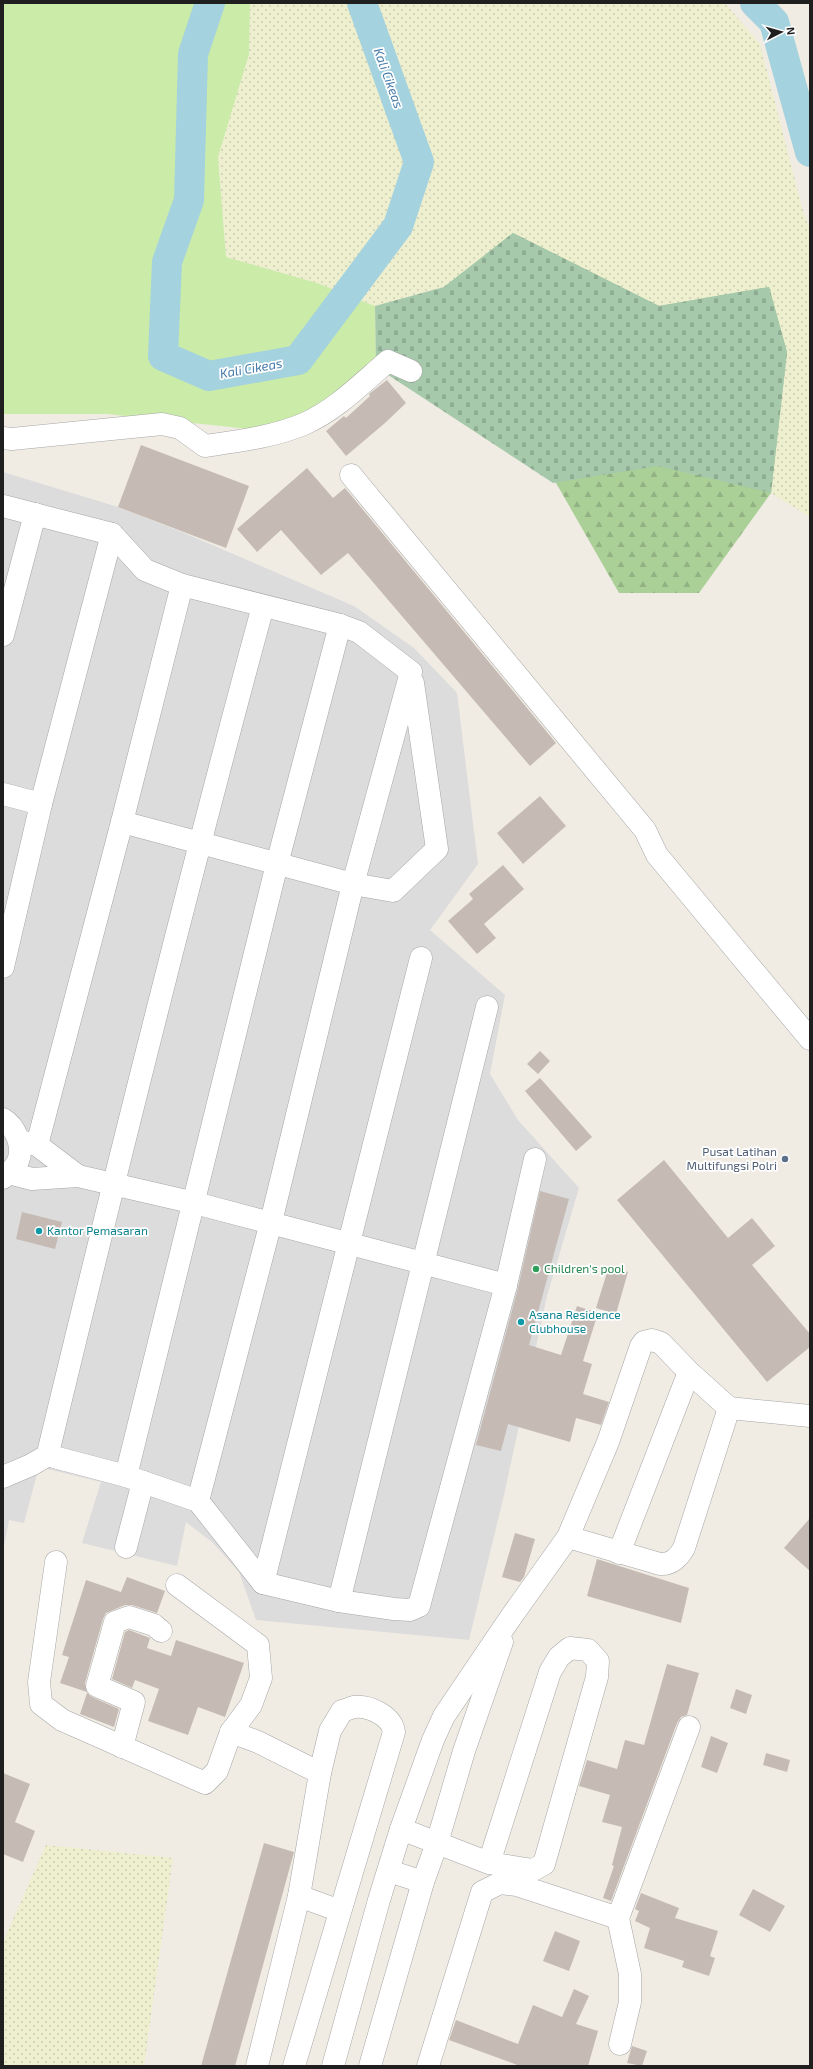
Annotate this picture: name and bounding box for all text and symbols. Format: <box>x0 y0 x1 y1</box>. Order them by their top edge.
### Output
north arrow <box>761 12 801 52</box>
text: N <box>785 26 798 36</box>
water label: Kali Cikeas <box>371 46 407 111</box>
water label: Kali Cikeas <box>219 355 284 381</box>
place label: Pusat Latihan Multifungsi Polri <box>687 1144 777 1172</box>
marker: Pusat Latihan Multifungsi Polri <box>780 1154 790 1164</box>
place label: Kantor Pemasaran <box>47 1223 148 1237</box>
marker: Kantor Pemasaran <box>34 1226 44 1236</box>
place label: Children's pool <box>544 1261 625 1275</box>
marker: Children's pool <box>531 1264 541 1274</box>
place label: Asana Residence Clubhouse <box>529 1307 621 1335</box>
marker: Asana Residence Clubhouse <box>516 1317 526 1327</box>

